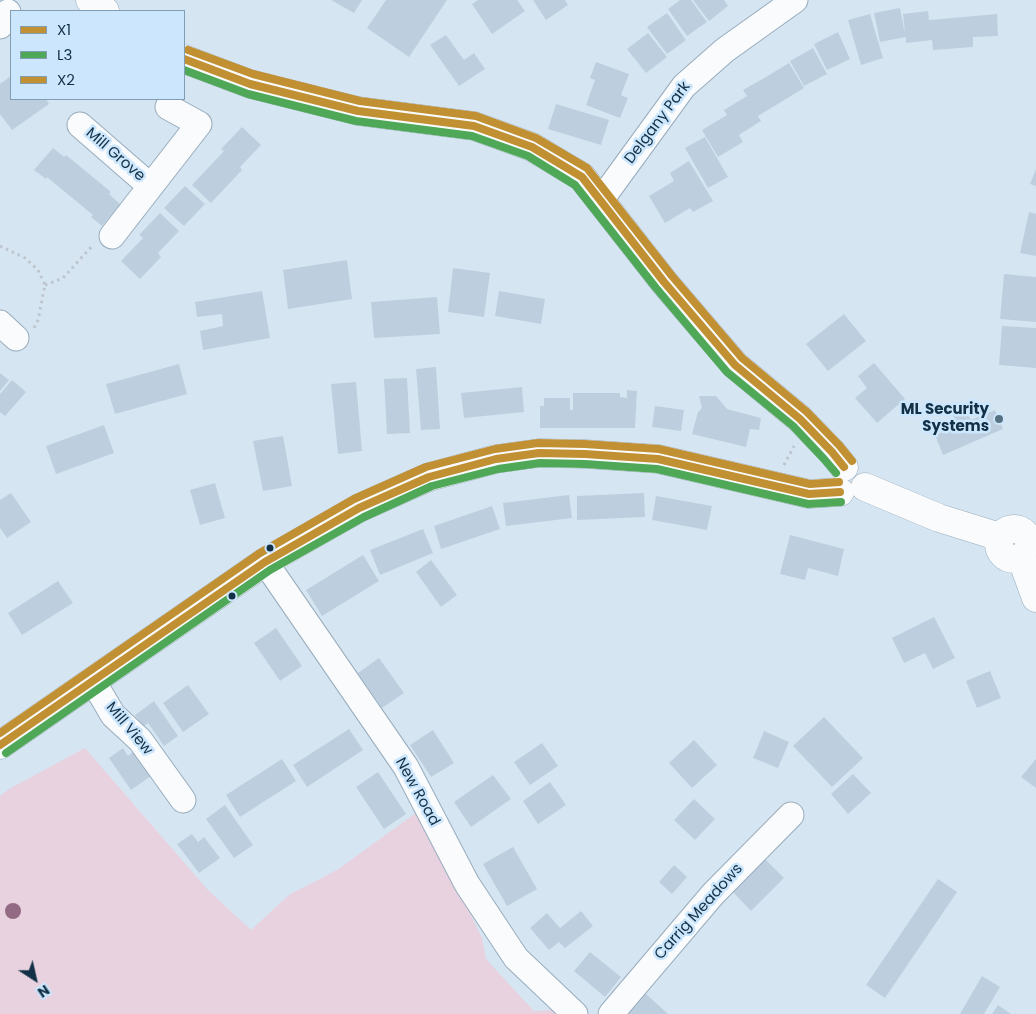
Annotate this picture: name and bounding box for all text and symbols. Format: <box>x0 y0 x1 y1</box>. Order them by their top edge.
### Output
legend <box>10 10 185 100</box>
text: X1 <box>57 19 71 40</box>
text: L3 <box>57 44 72 65</box>
text: X2 <box>57 69 75 90</box>
street label: Delgany Park <box>621 78 695 168</box>
street label: Mill Grove <box>82 124 148 186</box>
place label: ML Security Systems <box>901 401 989 436</box>
marker: ML Security Systems <box>993 413 1005 425</box>
unlabelled marker <box>265 543 275 553</box>
unlabelled marker <box>227 591 237 601</box>
street label: Mill View <box>102 699 156 759</box>
street label: New Road <box>391 755 443 829</box>
street label: Carrig Meadows <box>651 860 747 964</box>
north arrow <box>10 954 60 1004</box>
text: N <box>34 980 54 1002</box>

